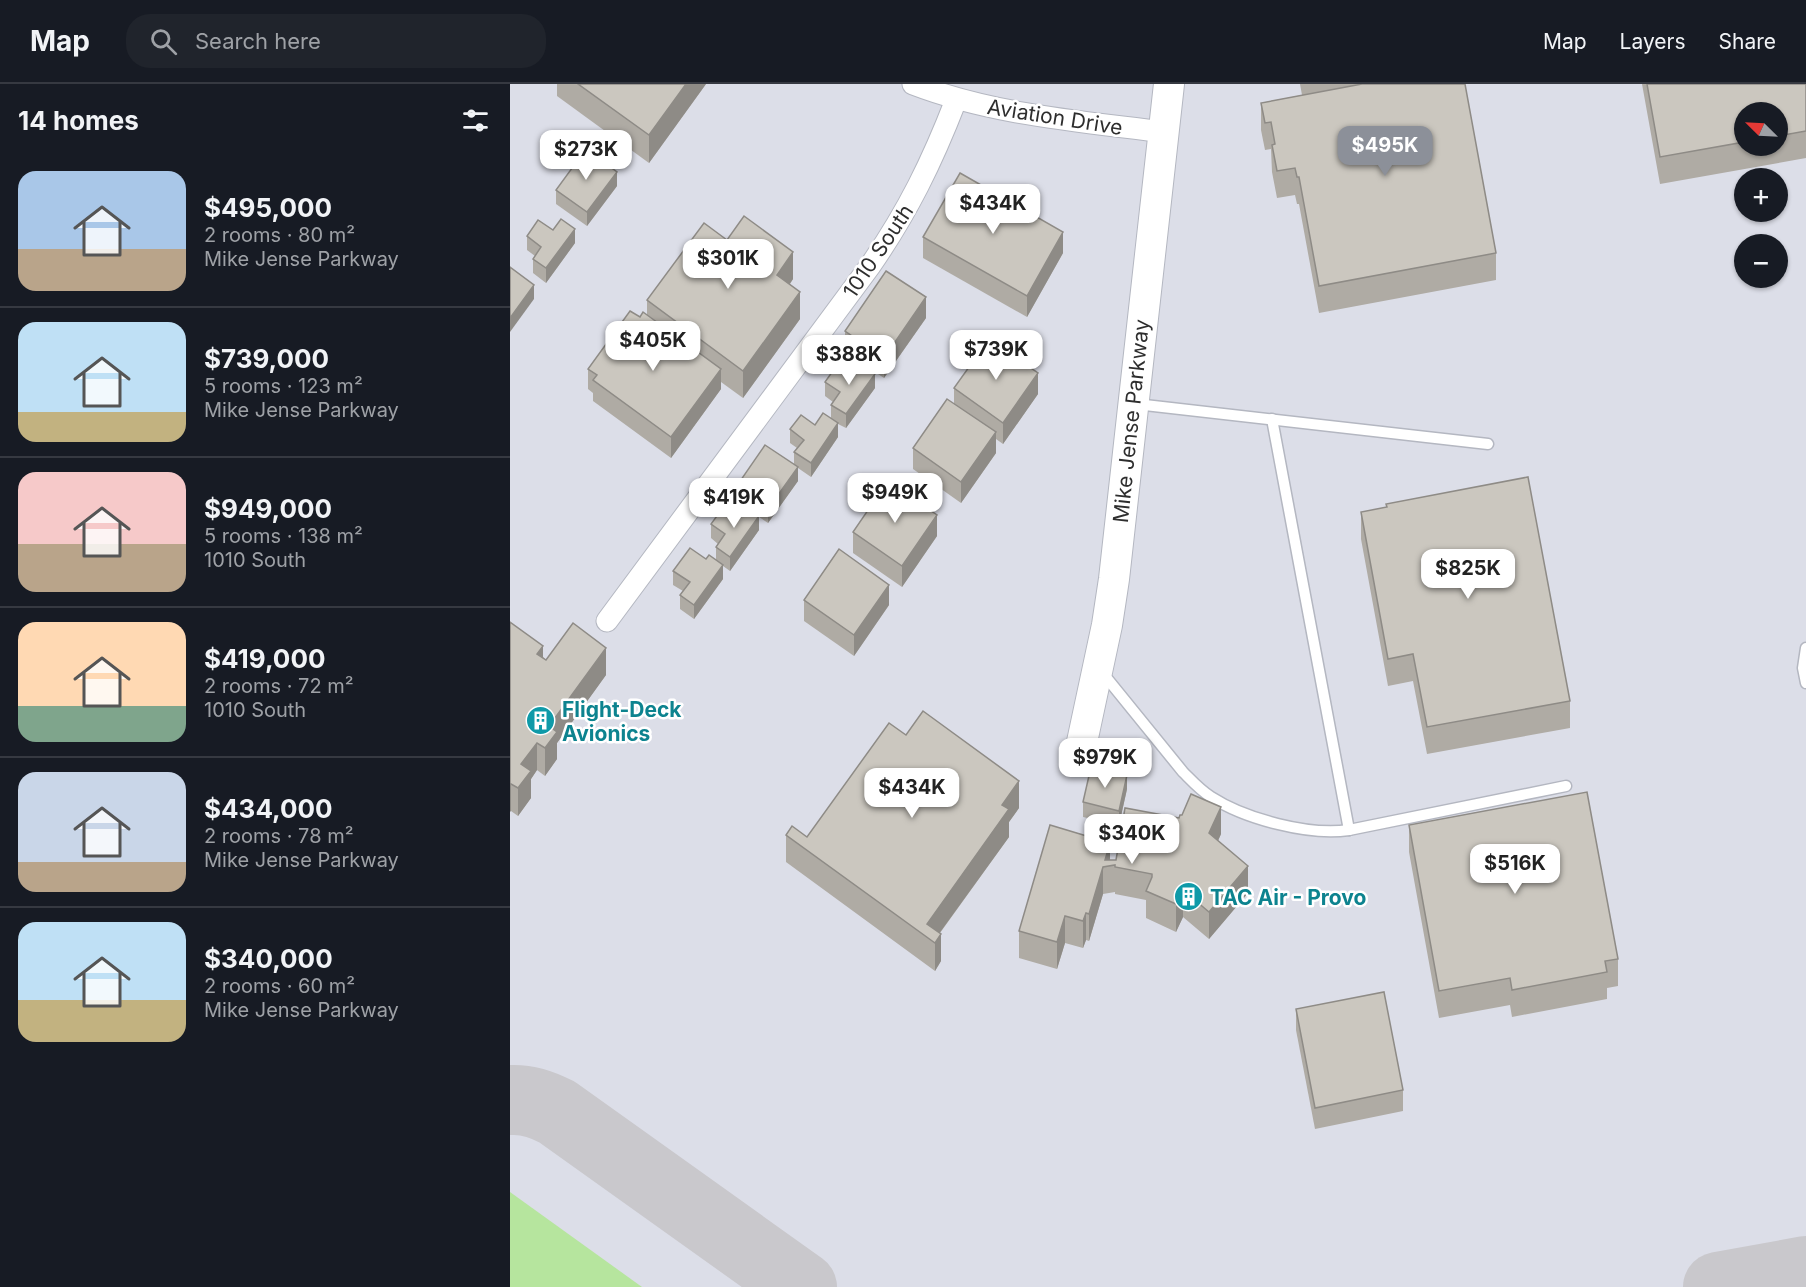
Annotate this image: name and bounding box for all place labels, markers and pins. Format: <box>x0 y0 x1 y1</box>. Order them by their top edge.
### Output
pin: $495K <box>1343 126 1427 177</box>
pin: $273K <box>544 130 628 181</box>
pin: $434K <box>951 184 1035 235</box>
pin: $301K <box>686 239 770 290</box>
pin: $405K <box>611 321 695 372</box>
pin: $739K <box>954 330 1038 381</box>
pin: $388K <box>807 335 891 386</box>
pin: $949K <box>853 473 937 524</box>
pin: $419K <box>692 478 776 529</box>
pin: $825K <box>1426 549 1510 600</box>
place label: Flight-Deck Avionics <box>562 697 682 746</box>
building icon: Flight-Deck Avionics <box>525 705 557 737</box>
pin: $979K <box>1063 738 1147 789</box>
pin: $434K <box>870 768 954 819</box>
pin: $340K <box>1090 814 1174 865</box>
pin: $516K <box>1473 844 1557 895</box>
building icon: TAC Air - Provo <box>1173 881 1205 913</box>
place label: TAC Air - Provo <box>1210 885 1367 910</box>

